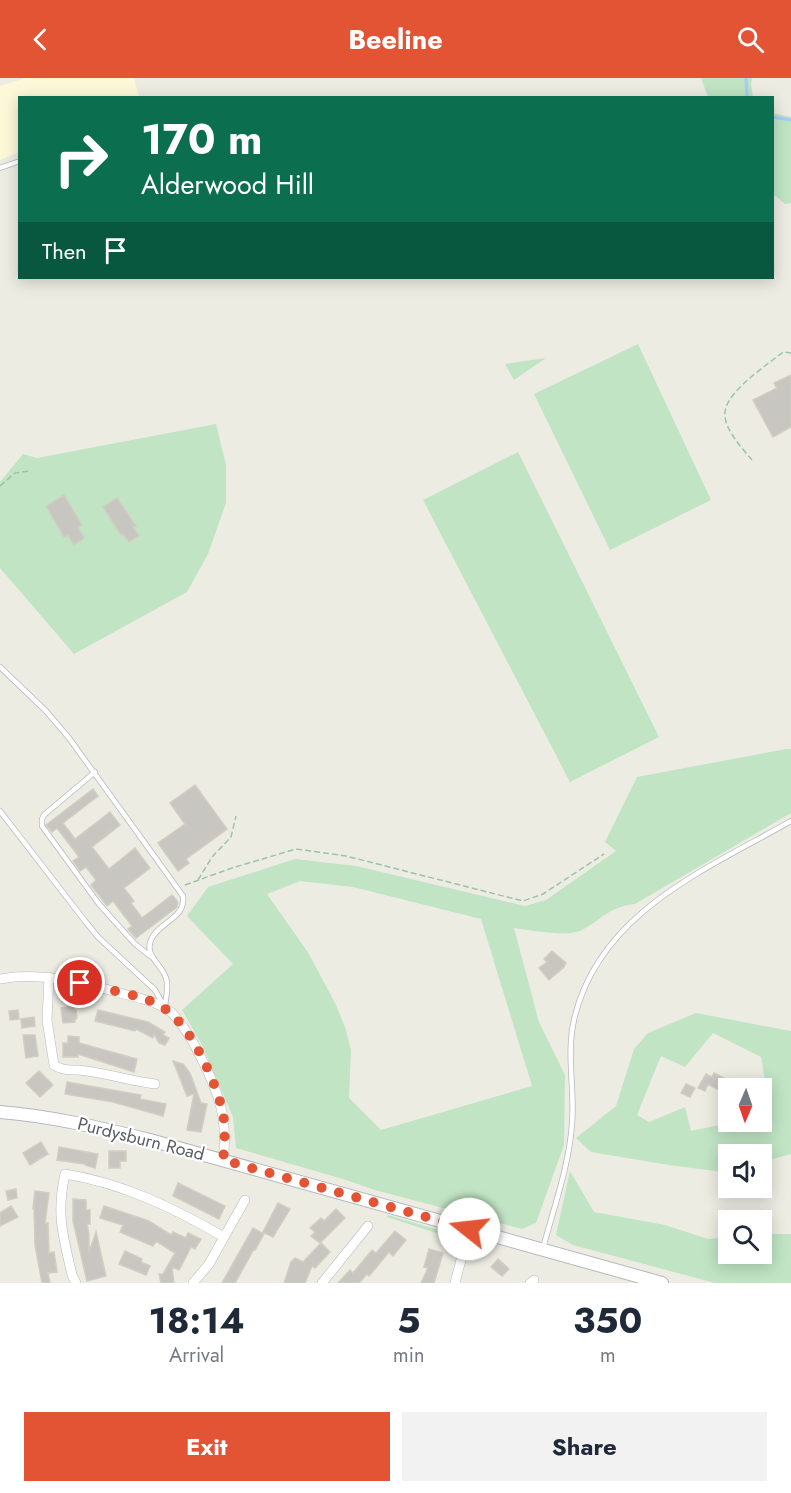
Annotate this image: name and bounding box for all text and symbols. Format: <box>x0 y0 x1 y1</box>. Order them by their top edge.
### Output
text: Beeline <box>348 20 443 59</box>
icon: back <box>24 23 57 56</box>
icon: search <box>734 23 767 56</box>
text: 170 m <box>141 109 263 170</box>
icon: right <box>42 120 120 198</box>
text: Alderwood Hill <box>141 165 314 204</box>
icon: arrive <box>99 234 132 267</box>
text: Then <box>42 235 87 267</box>
pin <box>54 957 105 1008</box>
icon: arrive <box>63 966 96 999</box>
north arrow <box>718 1078 772 1132</box>
map controls <box>718 1078 772 1264</box>
street label: Purdysburn Road <box>75 1111 207 1167</box>
button: sound <box>718 1144 772 1198</box>
position arrow <box>437 1197 501 1261</box>
button: search <box>718 1210 772 1264</box>
text: 18:14 <box>149 1294 245 1346</box>
text: 5 <box>397 1294 420 1346</box>
text: 350 <box>573 1294 642 1346</box>
text: Arrival <box>169 1341 224 1370</box>
text: min <box>393 1341 424 1370</box>
text: m <box>600 1341 616 1370</box>
button: Exit <box>24 1412 390 1481</box>
button: Share <box>402 1412 767 1481</box>

